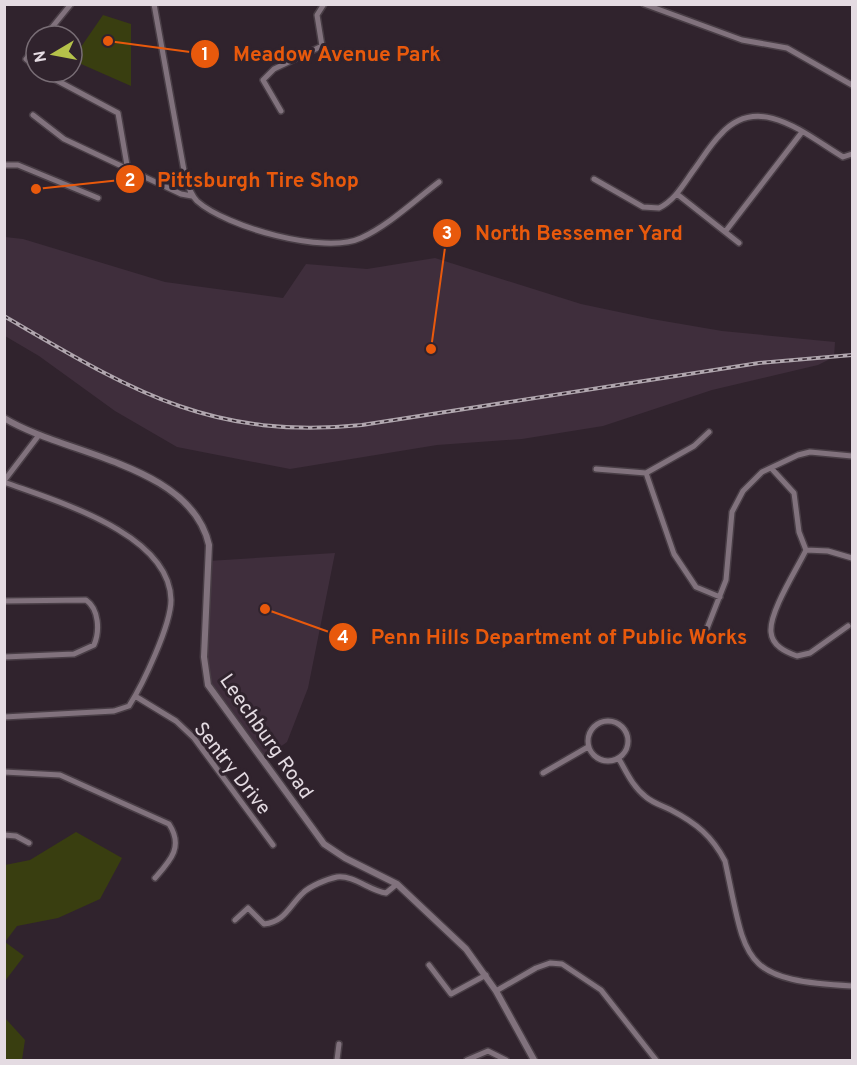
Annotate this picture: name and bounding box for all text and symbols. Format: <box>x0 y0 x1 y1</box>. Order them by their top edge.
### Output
north arrow <box>24 24 84 84</box>
callout: Meadow Avenue Park <box>190 34 453 73</box>
text: Meadow Avenue Park <box>233 42 441 69</box>
text: 1 <box>201 44 209 67</box>
text: N <box>30 49 52 64</box>
callout: Pittsburgh Tire Shop <box>115 160 371 199</box>
text: Pittsburgh Tire Shop <box>157 168 359 195</box>
text: 2 <box>124 170 136 193</box>
callout: North Bessemer Yard <box>432 213 695 252</box>
text: North Bessemer Yard <box>475 221 683 248</box>
text: 3 <box>442 223 452 246</box>
callout: Penn Hills Department of Public Works <box>328 617 759 656</box>
text: Penn Hills Department of Public Works <box>371 625 747 652</box>
text: 4 <box>337 627 349 650</box>
street label: Leechburg Road <box>213 670 318 805</box>
street label: Sentry Drive <box>187 718 276 821</box>

